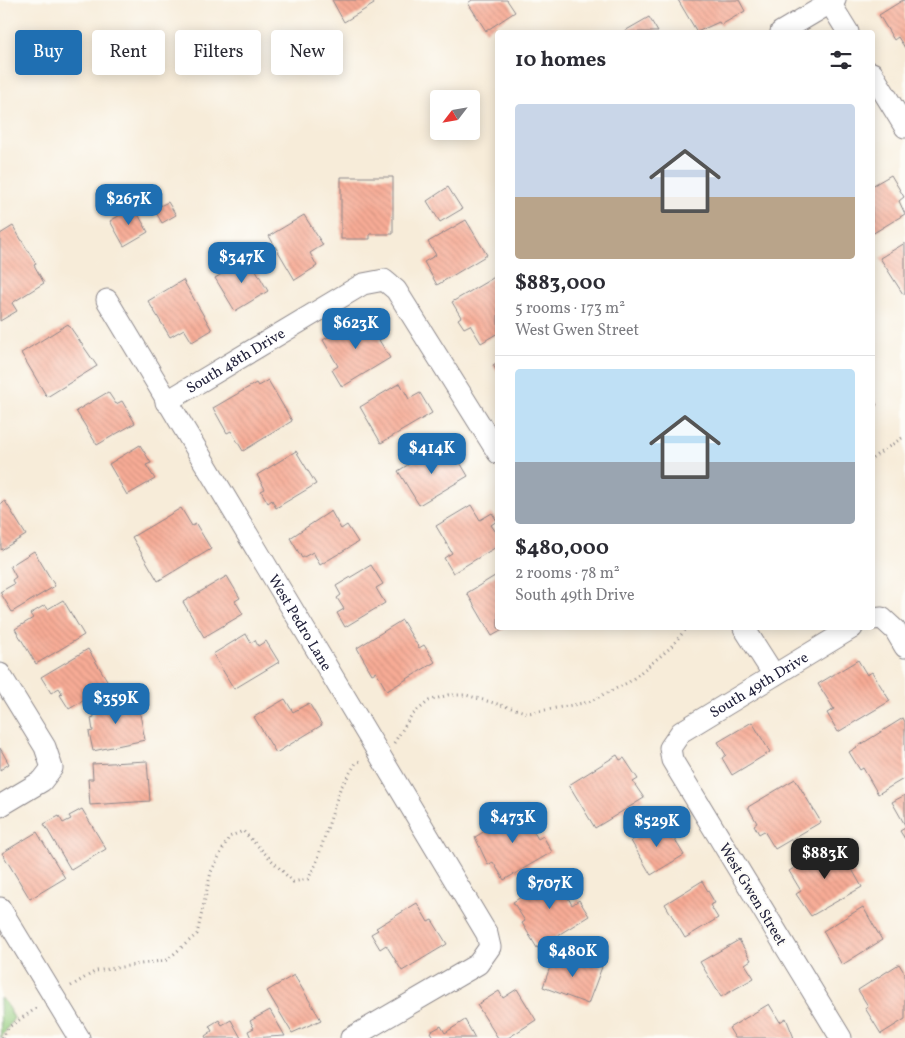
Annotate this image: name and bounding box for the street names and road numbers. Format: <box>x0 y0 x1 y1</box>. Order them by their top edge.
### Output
street label: South 48th Drive <box>183 324 290 399</box>
street label: West Pedro Lane <box>262 571 336 675</box>
street label: South 49th Drive <box>706 648 813 724</box>
street label: West Gwen Street <box>713 839 791 950</box>

